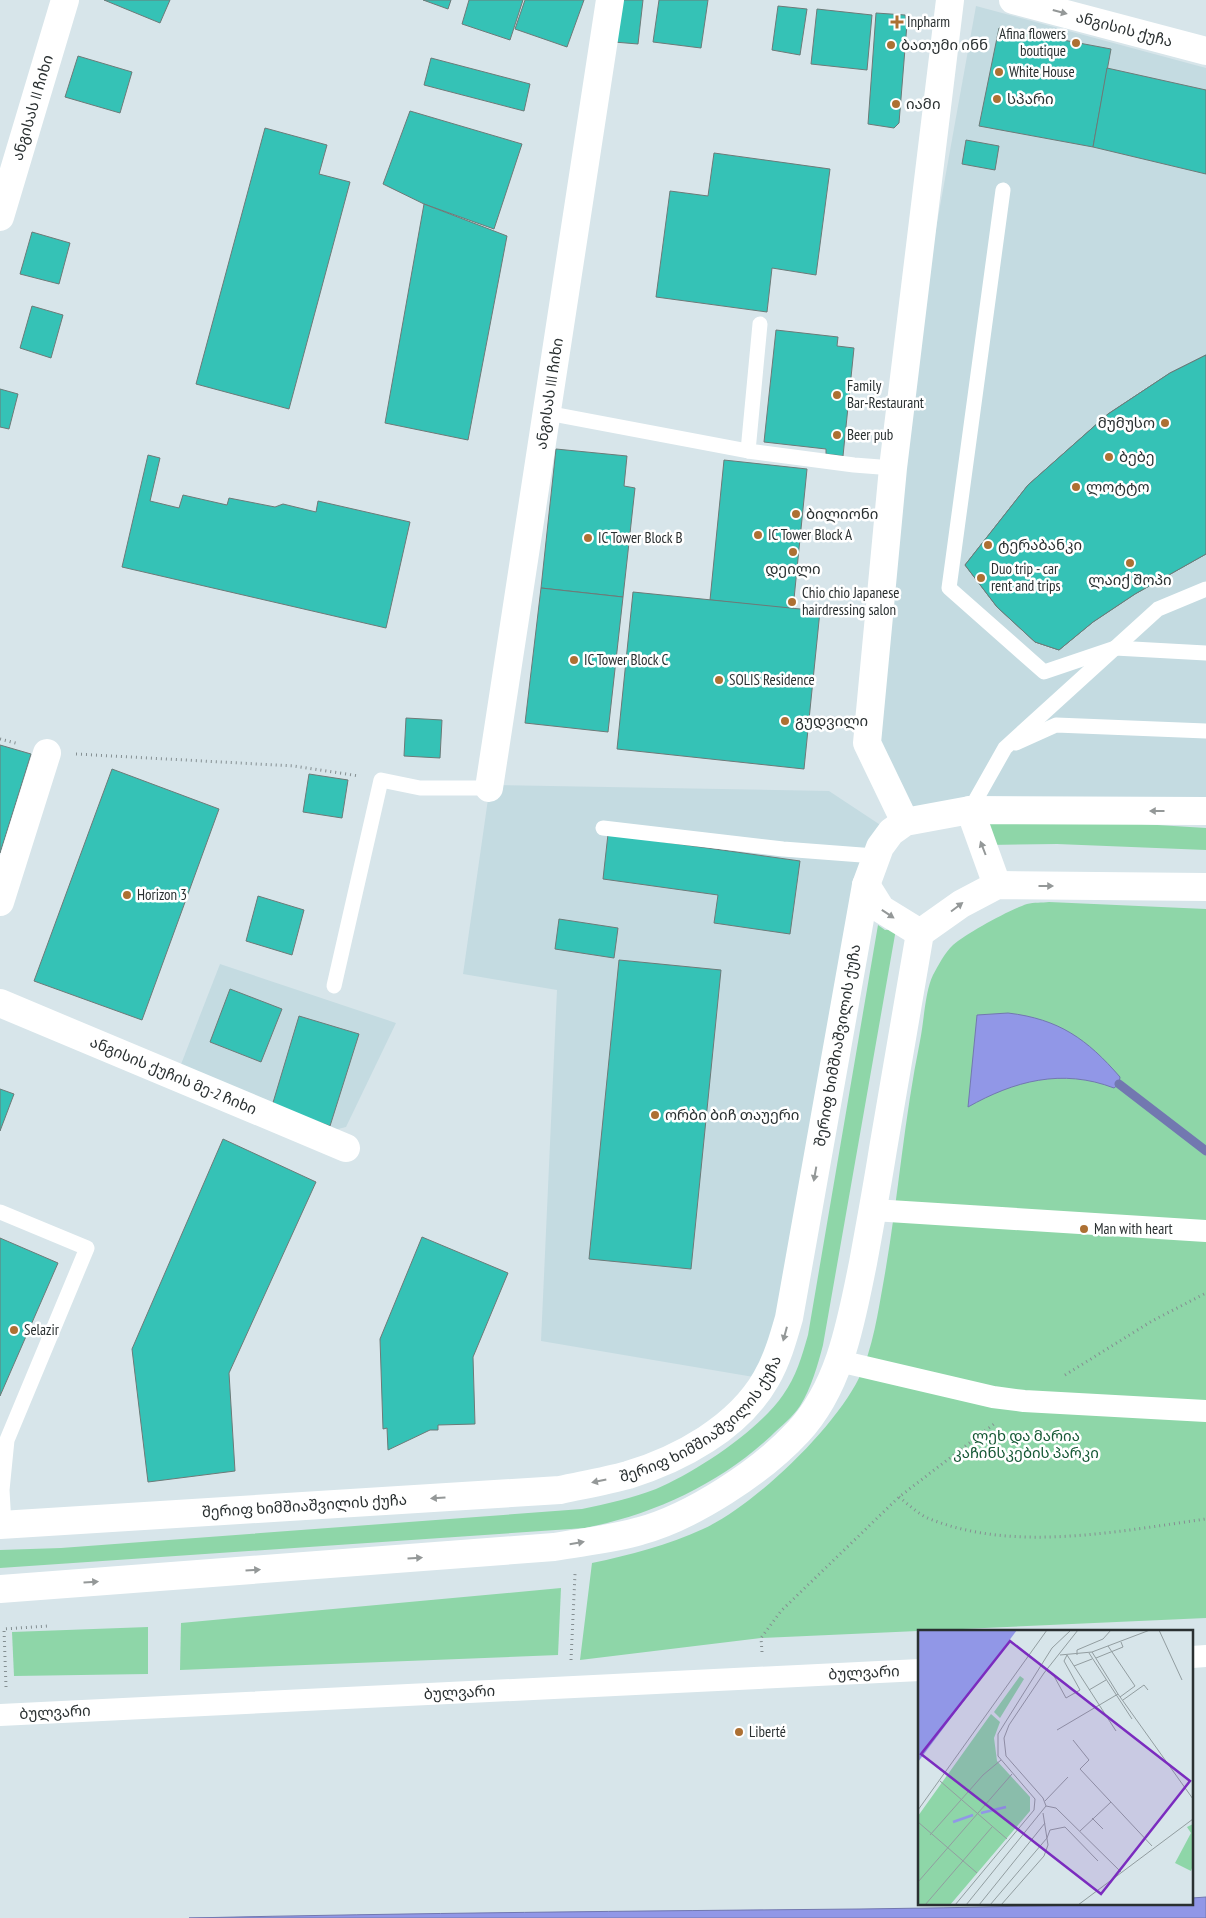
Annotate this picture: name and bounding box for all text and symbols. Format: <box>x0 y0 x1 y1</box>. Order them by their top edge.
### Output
street label: ანგისის ქუჩა <box>1074 7 1175 51</box>
one-way arrow <box>1052 9 1067 17</box>
place label: Inpharm <box>907 12 950 31</box>
marker: Inpharm <box>891 16 903 28</box>
place label: Afina flowers boutique <box>999 24 1066 60</box>
place label: ბათუმი ინნ <box>901 35 988 54</box>
marker: Afina flowers boutique <box>1070 37 1082 49</box>
marker: ბათუმი ინნ <box>885 39 897 51</box>
street label: ანგისას II ჩიხი <box>7 53 57 163</box>
place label: White House <box>1009 62 1075 81</box>
marker: White House <box>993 66 1005 78</box>
place label: სპარი <box>1007 89 1054 108</box>
marker: სპარი <box>991 93 1003 105</box>
place label: იამი <box>906 94 941 113</box>
marker: იამი <box>890 98 902 110</box>
street label: ანგისას III ჩიხი <box>531 336 567 451</box>
place label: Family Bar-Restaurant <box>847 376 924 412</box>
marker: Family Bar-Restaurant <box>831 389 843 401</box>
place label: მუმუსო <box>1098 413 1155 432</box>
marker: მუმუსო <box>1159 417 1171 429</box>
place label: Beer pub <box>847 425 893 444</box>
marker: Beer pub <box>831 429 843 441</box>
place label: ბებე <box>1119 447 1155 466</box>
marker: ბებე <box>1103 451 1115 463</box>
place label: ლოტტო <box>1086 477 1150 496</box>
marker: ლოტტო <box>1070 481 1082 493</box>
place label: ბილიონი <box>806 504 878 523</box>
marker: ბილიონი <box>790 508 802 520</box>
place label: IC Tower Block A <box>768 525 853 544</box>
place label: IC Tower Block B <box>598 528 682 547</box>
marker: IC Tower Block A <box>752 529 764 541</box>
marker: IC Tower Block B <box>582 532 594 544</box>
place label: ტერაბანკი <box>998 535 1082 554</box>
marker: ტერაბანკი <box>982 539 994 551</box>
marker: დეილი <box>787 546 799 558</box>
marker: ლაიქ შოპი <box>1124 557 1136 569</box>
place label: დეილი <box>765 559 821 578</box>
place label: Duo trip - car rent and trips <box>991 559 1061 595</box>
place label: ლაიქ შოპი <box>1088 570 1172 589</box>
marker: Duo trip - car rent and trips <box>975 572 987 584</box>
place label: Chio chio Japanese hairdressing salon <box>802 583 899 619</box>
marker: Chio chio Japanese hairdressing salon <box>786 596 798 608</box>
place label: IC Tower Block C <box>584 650 668 669</box>
marker: IC Tower Block C <box>568 654 580 666</box>
place label: SOLIS Residence <box>729 670 815 689</box>
marker: SOLIS Residence <box>713 674 725 686</box>
place label: გუდვილი <box>795 711 868 730</box>
marker: გუდვილი <box>779 715 791 727</box>
one-way arrow <box>1149 807 1165 815</box>
one-way arrow <box>979 840 986 855</box>
one-way arrow <box>1038 882 1054 890</box>
place label: Horizon 3 <box>137 885 187 904</box>
marker: Horizon 3 <box>121 889 133 901</box>
one-way arrow <box>950 902 964 912</box>
one-way arrow <box>881 909 895 919</box>
street label: შერიფ ხიმშიაშვილის ქუჩა <box>810 942 864 1148</box>
street label: ანგისის ქუჩის მე-2 ჩიხი <box>87 1032 260 1119</box>
place label: ორბი ბიჩ თაუერი <box>665 1105 799 1124</box>
marker: ორბი ბიჩ თაუერი <box>649 1109 661 1121</box>
one-way arrow <box>810 1167 818 1183</box>
place label: Man with heart <box>1094 1219 1173 1238</box>
marker: Man with heart <box>1078 1223 1090 1235</box>
place label: Selazir <box>24 1320 60 1339</box>
marker: Selazir <box>8 1324 20 1336</box>
one-way arrow <box>780 1327 788 1342</box>
street label: შერიფ ხიმშიაშვილის ქუჩა <box>617 1353 785 1486</box>
park label: ლეხ და მარია კაჩინსკების პარკი <box>953 1426 1099 1462</box>
one-way arrow <box>591 1477 607 1485</box>
street label: შერიფ ხიმშიაშვილის ქუჩა <box>201 1490 407 1521</box>
one-way arrow <box>429 1494 445 1502</box>
one-way arrow <box>569 1539 585 1547</box>
one-way arrow <box>407 1553 423 1561</box>
one-way arrow <box>245 1566 261 1574</box>
one-way arrow <box>83 1578 99 1586</box>
inset map <box>918 1630 1194 1906</box>
street label: ბულვარი <box>828 1661 900 1683</box>
street label: ბულვარი <box>423 1681 496 1703</box>
street label: ბულვარი <box>19 1701 91 1723</box>
place label: Liberté <box>749 1722 786 1741</box>
marker: Liberté <box>733 1726 745 1738</box>

